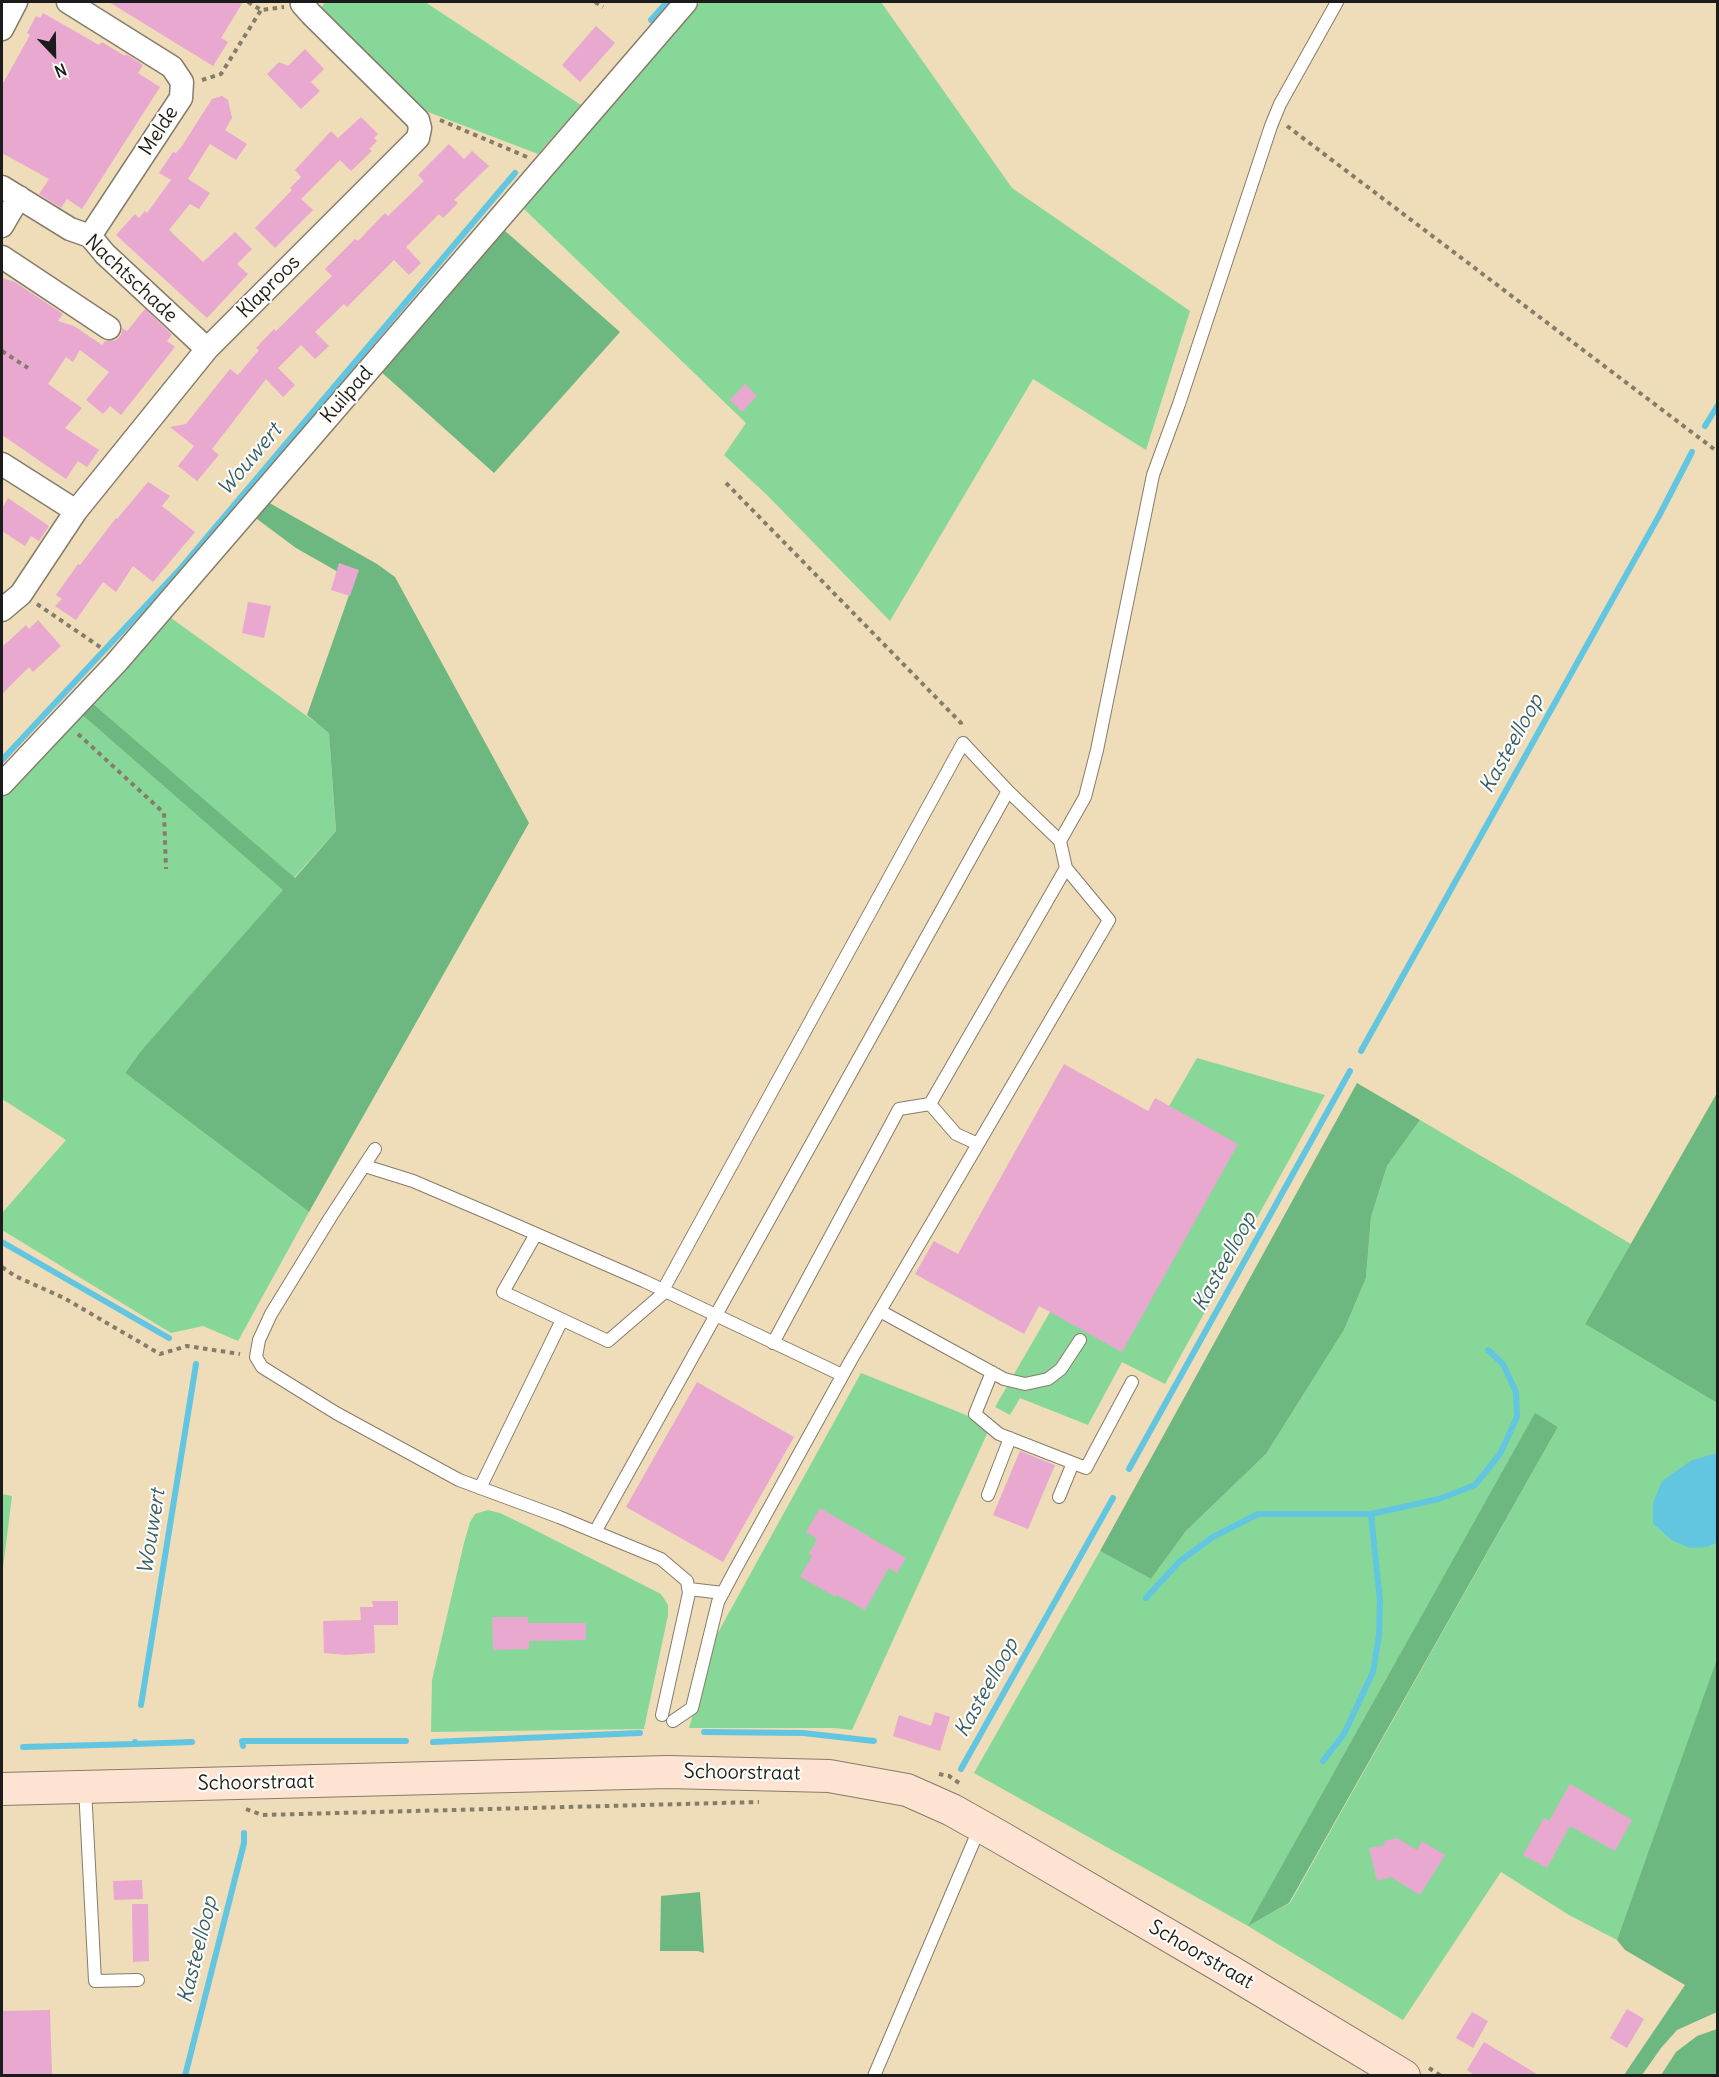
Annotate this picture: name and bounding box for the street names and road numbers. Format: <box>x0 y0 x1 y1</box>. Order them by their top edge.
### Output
street label: Melde <box>134 102 184 160</box>
street label: Nachtschade <box>80 230 182 328</box>
street label: Klaproos <box>233 251 305 323</box>
street label: Kuilpad <box>316 362 378 428</box>
street label: Schoorstraat <box>683 1760 801 1786</box>
street label: Schoorstraat <box>197 1770 315 1796</box>
street label: Schoorstraat <box>1144 1915 1258 1995</box>

